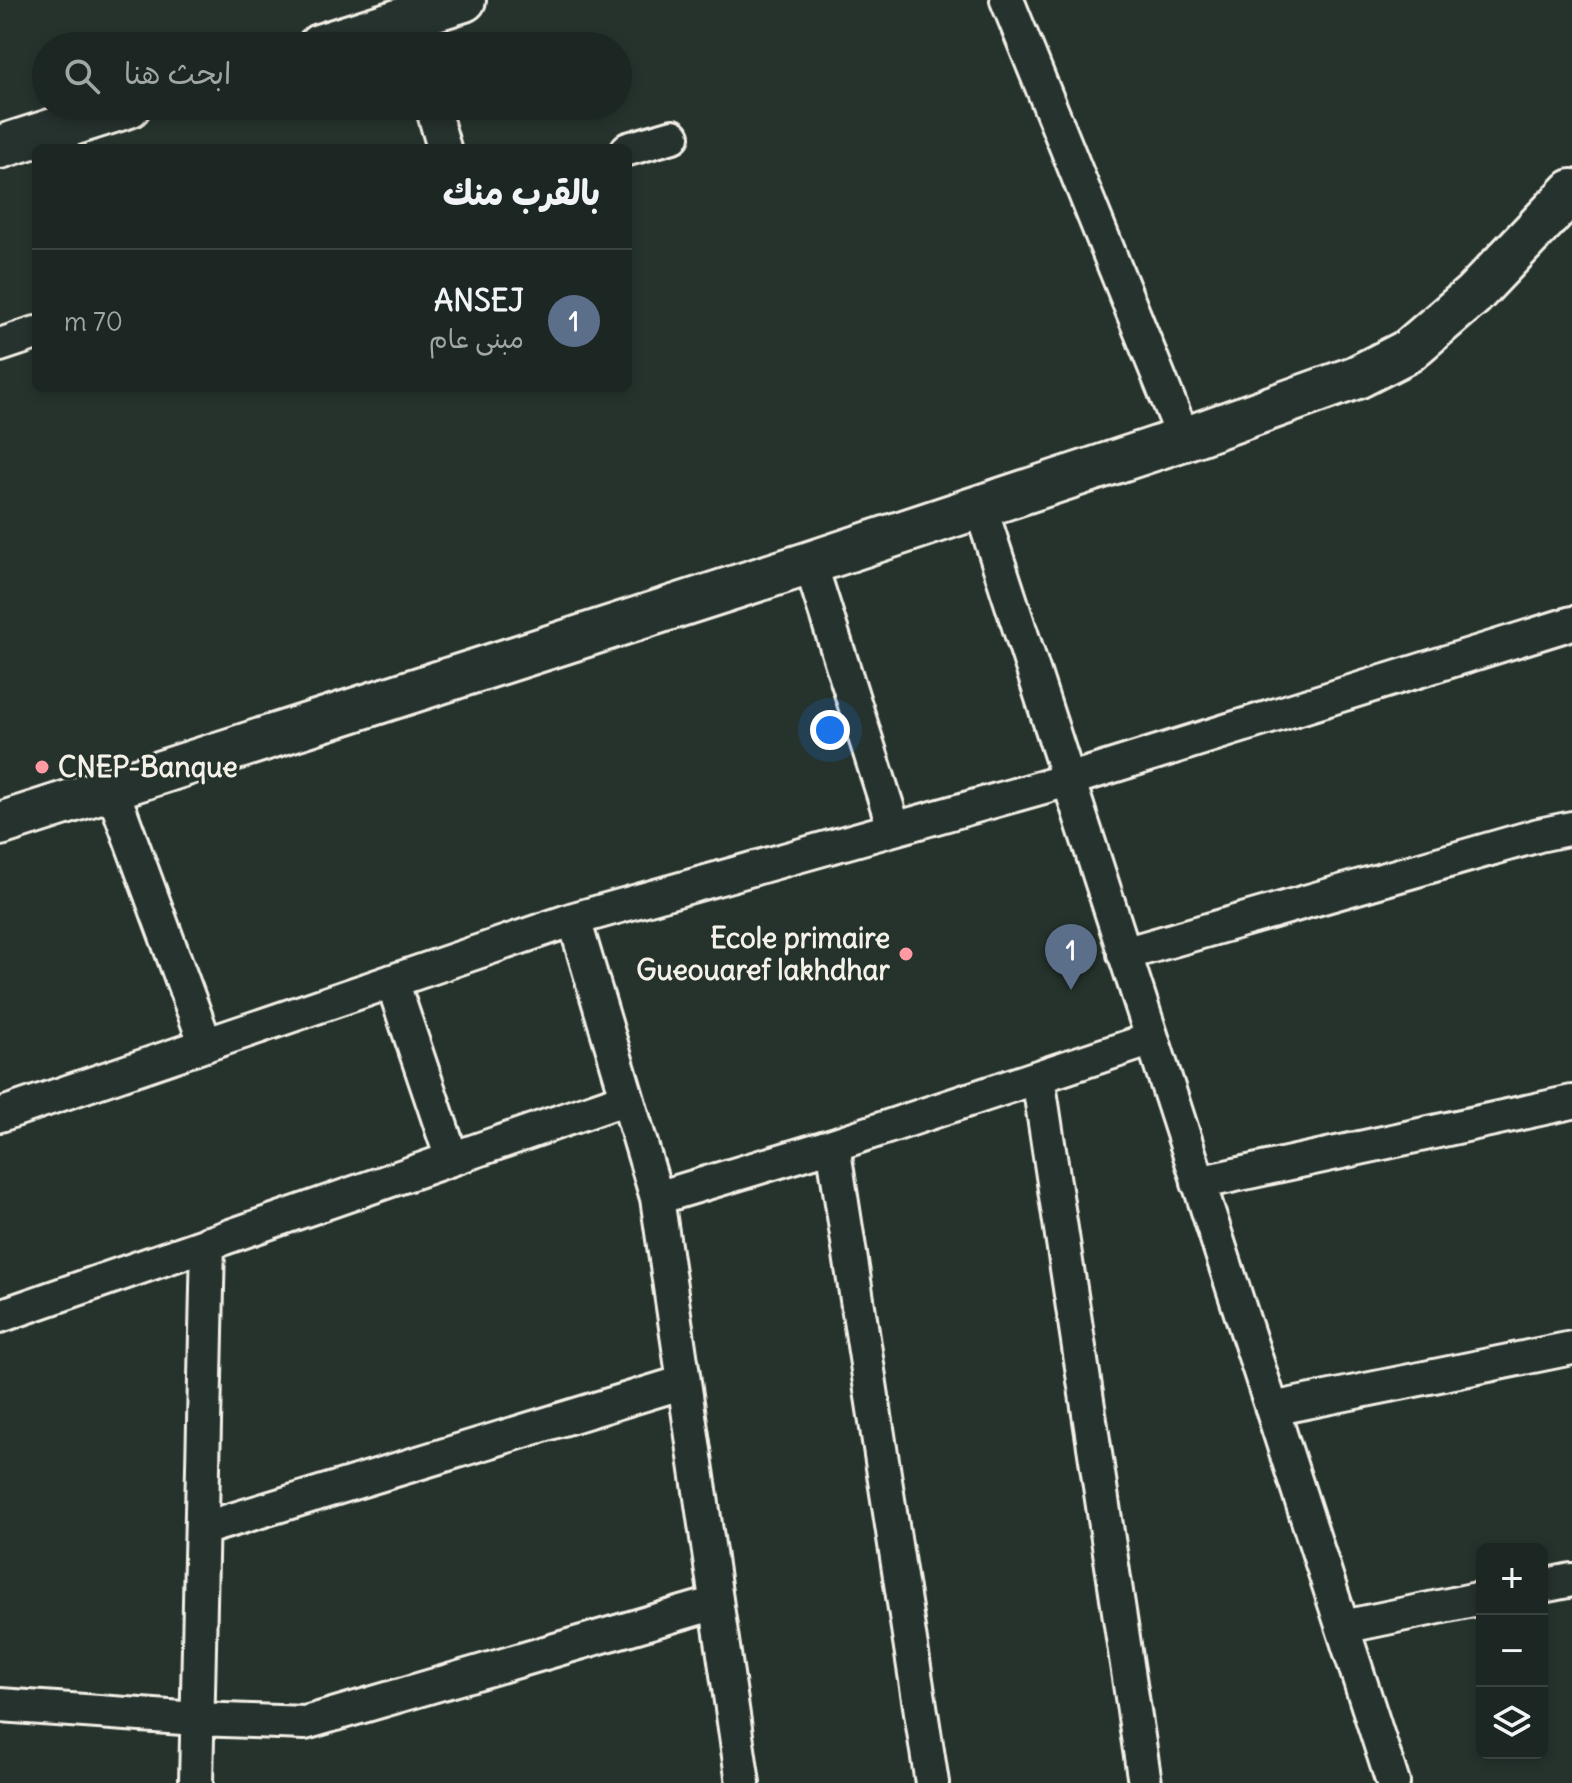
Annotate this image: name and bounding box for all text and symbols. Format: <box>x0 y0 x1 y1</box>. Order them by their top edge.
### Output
search box <box>32 32 632 120</box>
icon: search <box>60 54 104 98</box>
text: ابحث هنا <box>124 54 231 92</box>
text: بالقرب منك <box>443 171 600 214</box>
text: ANSEJ <box>434 281 524 319</box>
text: 70 m <box>64 305 123 338</box>
text: 1 <box>569 305 579 338</box>
text: مبنى عام <box>429 322 524 355</box>
your location <box>810 710 850 750</box>
place label: CNEP-Banque <box>58 749 238 785</box>
marker: CNEP-Banque <box>33 758 51 776</box>
place label: Ecole primaire Gueouaref lakhdhar <box>636 920 891 988</box>
pin: 1 <box>1045 924 1097 990</box>
marker: Ecole primaire Gueouaref lakhdhar <box>897 945 915 963</box>
map controls <box>1476 1543 1548 1759</box>
button: + <box>1476 1543 1548 1615</box>
button: − <box>1476 1615 1548 1687</box>
button: layers <box>1476 1687 1548 1759</box>

